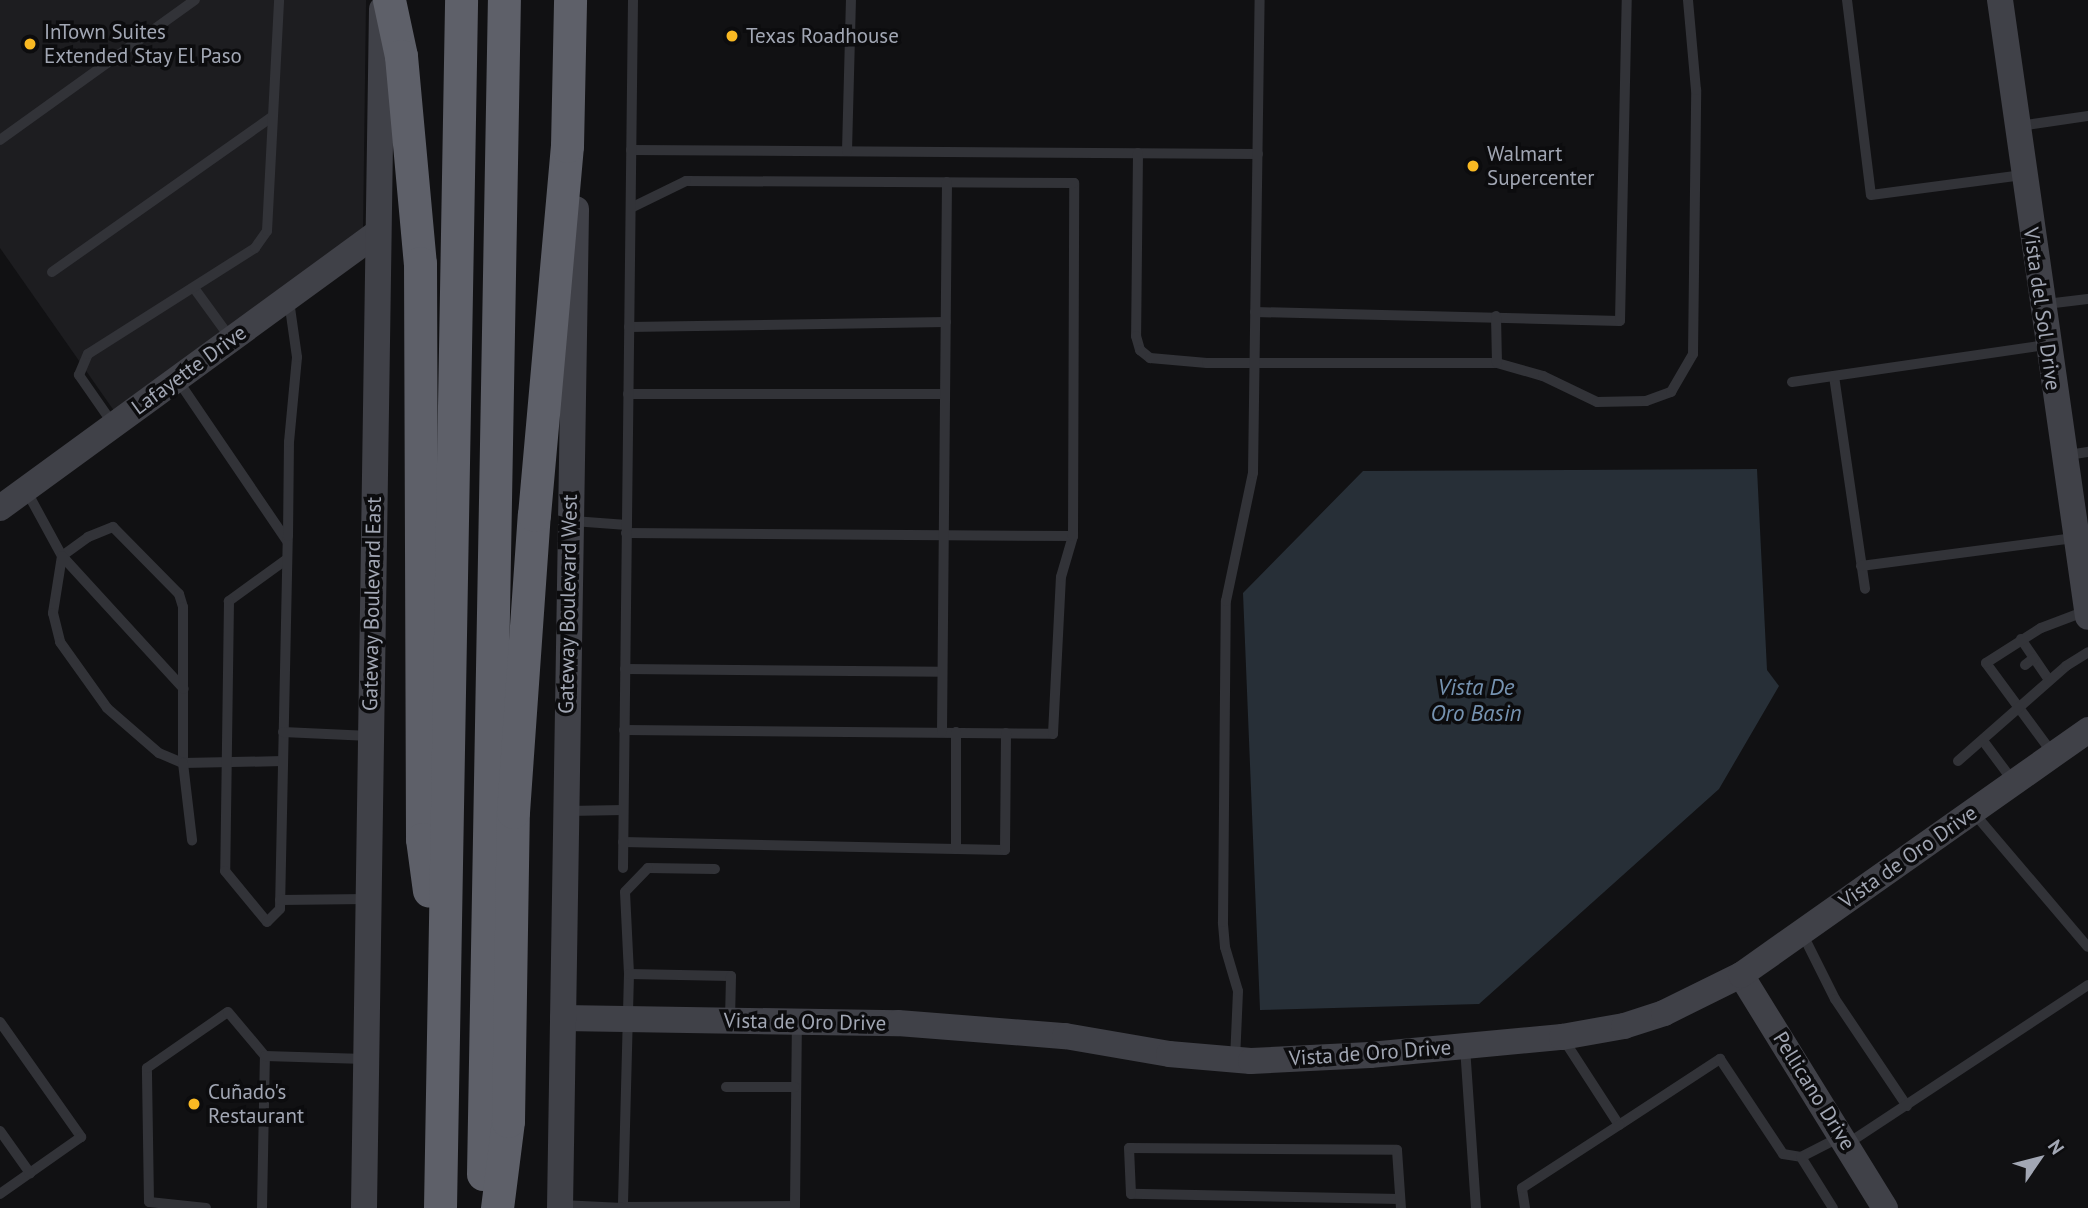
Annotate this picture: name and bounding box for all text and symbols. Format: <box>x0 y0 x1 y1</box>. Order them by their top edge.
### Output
place label: InTown Suites Extended Stay El Paso <box>44 19 243 69</box>
place label: Texas Roadhouse <box>746 23 899 49</box>
marker: Texas Roadhouse <box>724 28 740 44</box>
marker: InTown Suites Extended Stay El Paso <box>22 36 38 52</box>
place label: Walmart Supercenter <box>1487 141 1594 191</box>
marker: Walmart Supercenter <box>1465 158 1481 174</box>
street label: Vista del Sol Drive <box>2018 226 2066 392</box>
street label: Lafayette Drive <box>127 320 251 420</box>
street label: Gateway Boulevard West <box>553 493 583 715</box>
street label: Gateway Boulevard East <box>358 496 386 712</box>
water label: Vista De Oro Basin <box>1430 673 1522 727</box>
street label: Vista de Oro Drive <box>1834 800 1982 914</box>
street label: Vista de Oro Drive <box>724 1008 886 1036</box>
street label: Pellicano Drive <box>1768 1027 1860 1155</box>
street label: Vista de Oro Drive <box>1288 1035 1452 1071</box>
place label: Cuñado's Restaurant <box>208 1079 304 1129</box>
marker: Cuñado's Restaurant <box>186 1096 202 1112</box>
north arrow <box>2004 1124 2074 1194</box>
text: N <box>2043 1135 2070 1159</box>

